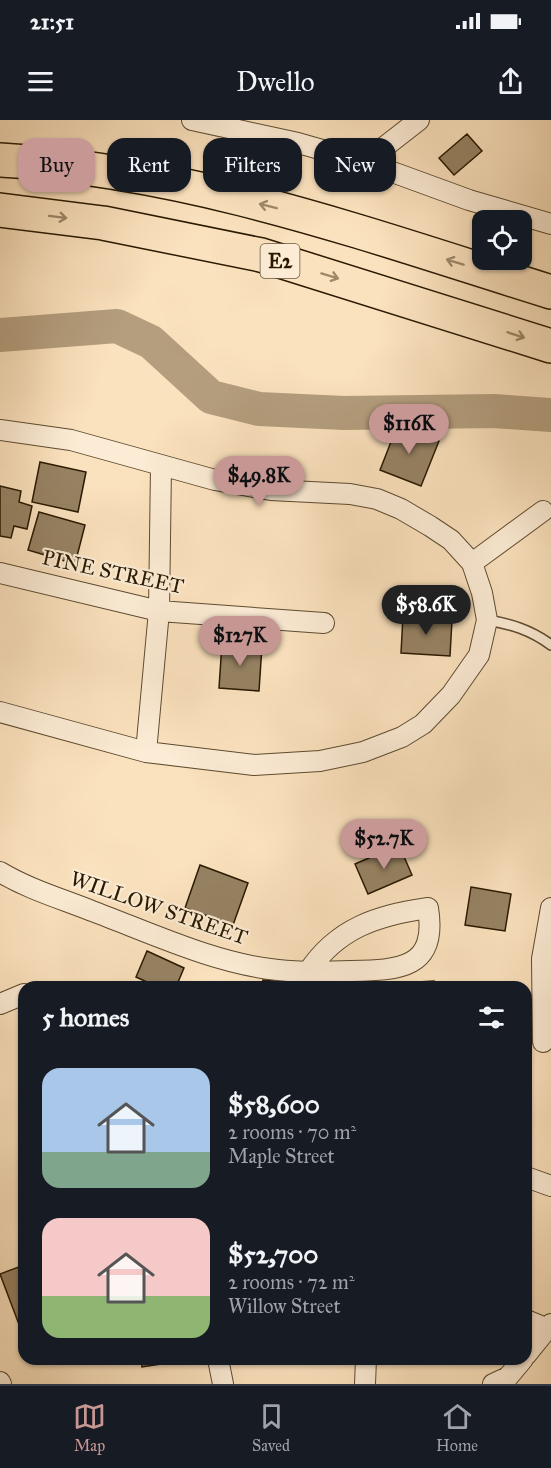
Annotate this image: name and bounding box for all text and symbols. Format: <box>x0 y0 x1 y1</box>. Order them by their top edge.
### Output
text: 21:51 <box>30 8 74 35</box>
icon: menu <box>24 65 57 98</box>
text: Dwello <box>236 65 315 98</box>
icon: share <box>494 65 527 98</box>
chip: Buy <box>18 138 95 192</box>
chip: Rent <box>107 138 191 192</box>
chip: Filters <box>203 138 302 192</box>
chip: New <box>314 138 396 192</box>
one-way arrow <box>259 200 278 211</box>
map controls <box>472 210 532 270</box>
button: locate <box>472 210 532 270</box>
one-way arrow <box>48 211 68 222</box>
road number: E2 <box>260 244 300 278</box>
one-way arrow <box>446 256 465 267</box>
one-way arrow <box>320 271 339 282</box>
one-way arrow <box>506 330 525 341</box>
pin: $116K <box>367 404 451 455</box>
text: $116K <box>383 411 435 435</box>
pin: $49.8K <box>210 456 308 507</box>
text: $49.8K <box>228 463 290 487</box>
street label: PINE STREET <box>40 544 186 600</box>
pin: $58.6K <box>377 585 475 636</box>
text: $58.6K <box>396 592 456 616</box>
pin: $127K <box>198 616 282 667</box>
text: $127K <box>213 623 267 647</box>
pin: $52.7K <box>335 819 433 870</box>
text: $52.7K <box>354 826 414 850</box>
street label: WILLOW STREET <box>67 865 251 951</box>
text: 5 homes <box>42 1001 129 1033</box>
icon: filters <box>475 1001 508 1034</box>
text: $58,600 <box>228 1088 320 1120</box>
icon: home <box>90 1092 162 1164</box>
text: 2 rooms · 70 m² <box>228 1120 356 1144</box>
text: Maple Street <box>228 1144 335 1168</box>
text: $52,700 <box>228 1238 318 1270</box>
icon: home <box>90 1242 162 1314</box>
text: 2 rooms · 72 m² <box>228 1270 355 1294</box>
text: Willow Street <box>228 1294 340 1318</box>
tab: Map <box>73 1400 106 1455</box>
tab: Saved <box>252 1400 290 1455</box>
tab: Home <box>436 1400 478 1455</box>

